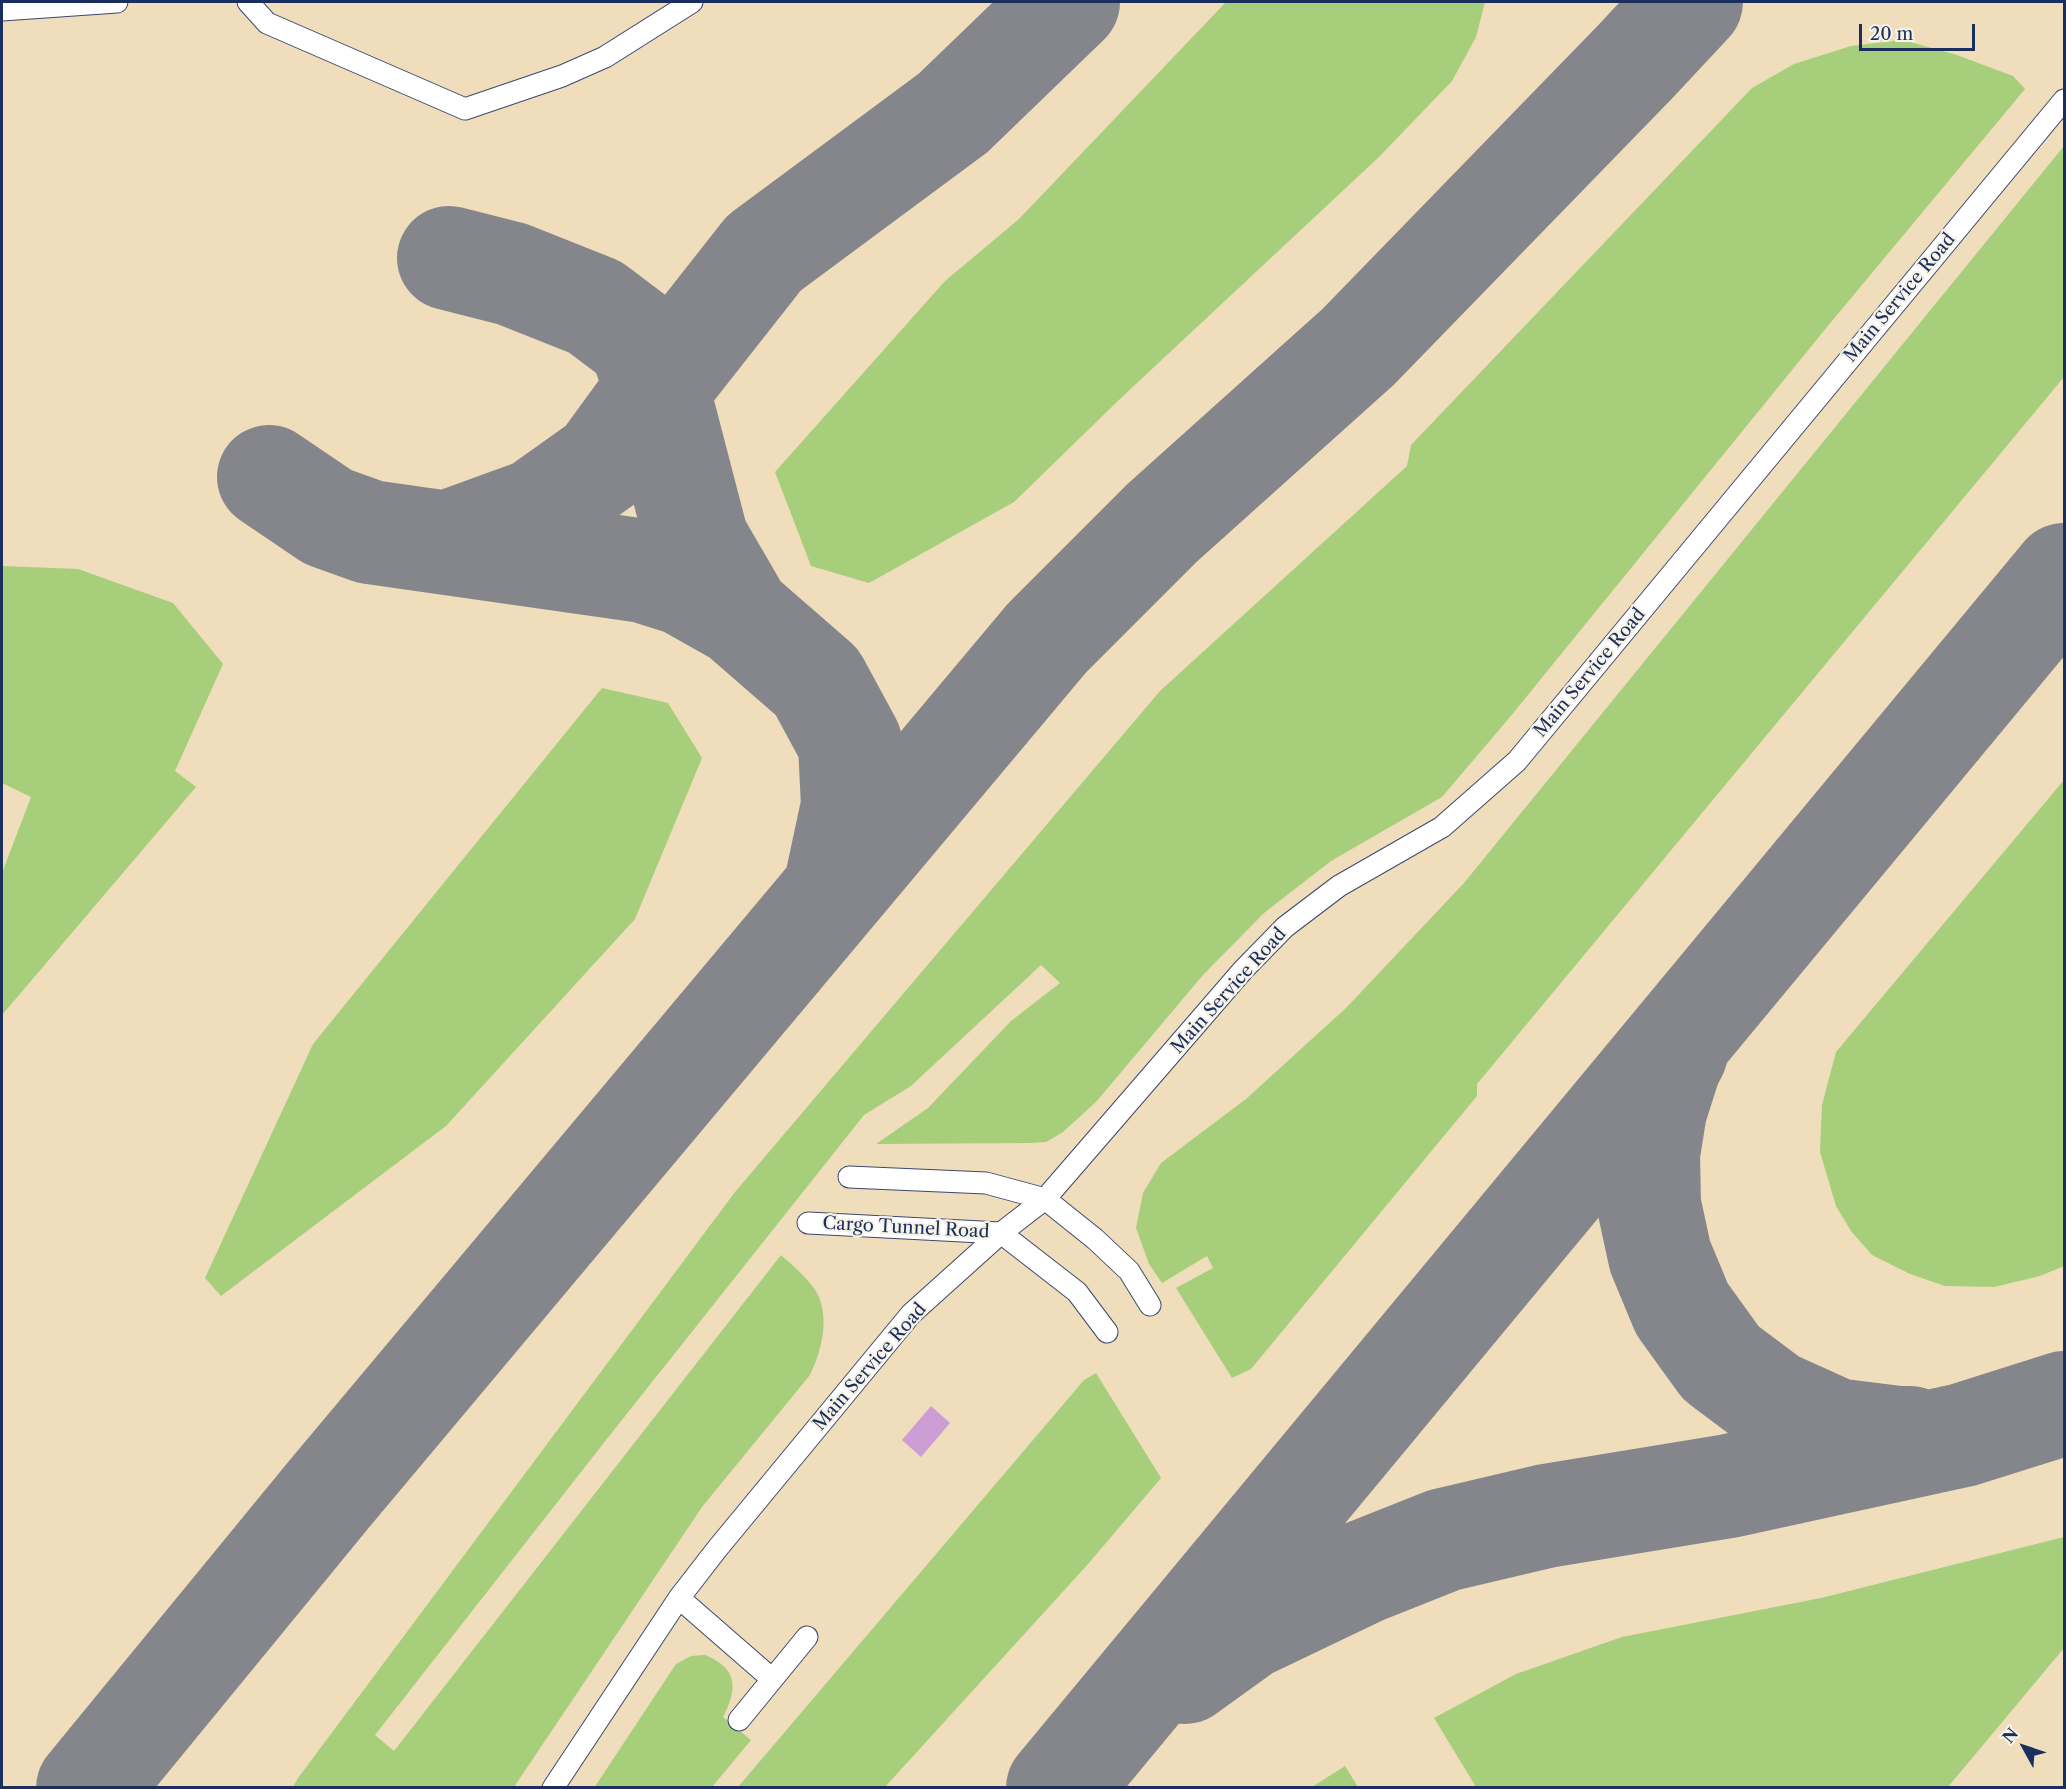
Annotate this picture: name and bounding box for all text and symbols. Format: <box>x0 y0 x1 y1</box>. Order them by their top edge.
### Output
scale bar <box>1862 12 1978 50</box>
text: 20 m <box>1870 23 1913 45</box>
street label: Main Service Road <box>1840 229 1960 367</box>
street label: Main Service Road <box>1530 604 1650 742</box>
street label: Main Service Road <box>1167 924 1291 1058</box>
street label: Cargo Tunnel Road <box>822 1213 990 1243</box>
street label: Main Service Road <box>809 1299 931 1435</box>
north arrow <box>1994 1717 2054 1777</box>
text: N <box>1998 1724 2022 1747</box>

